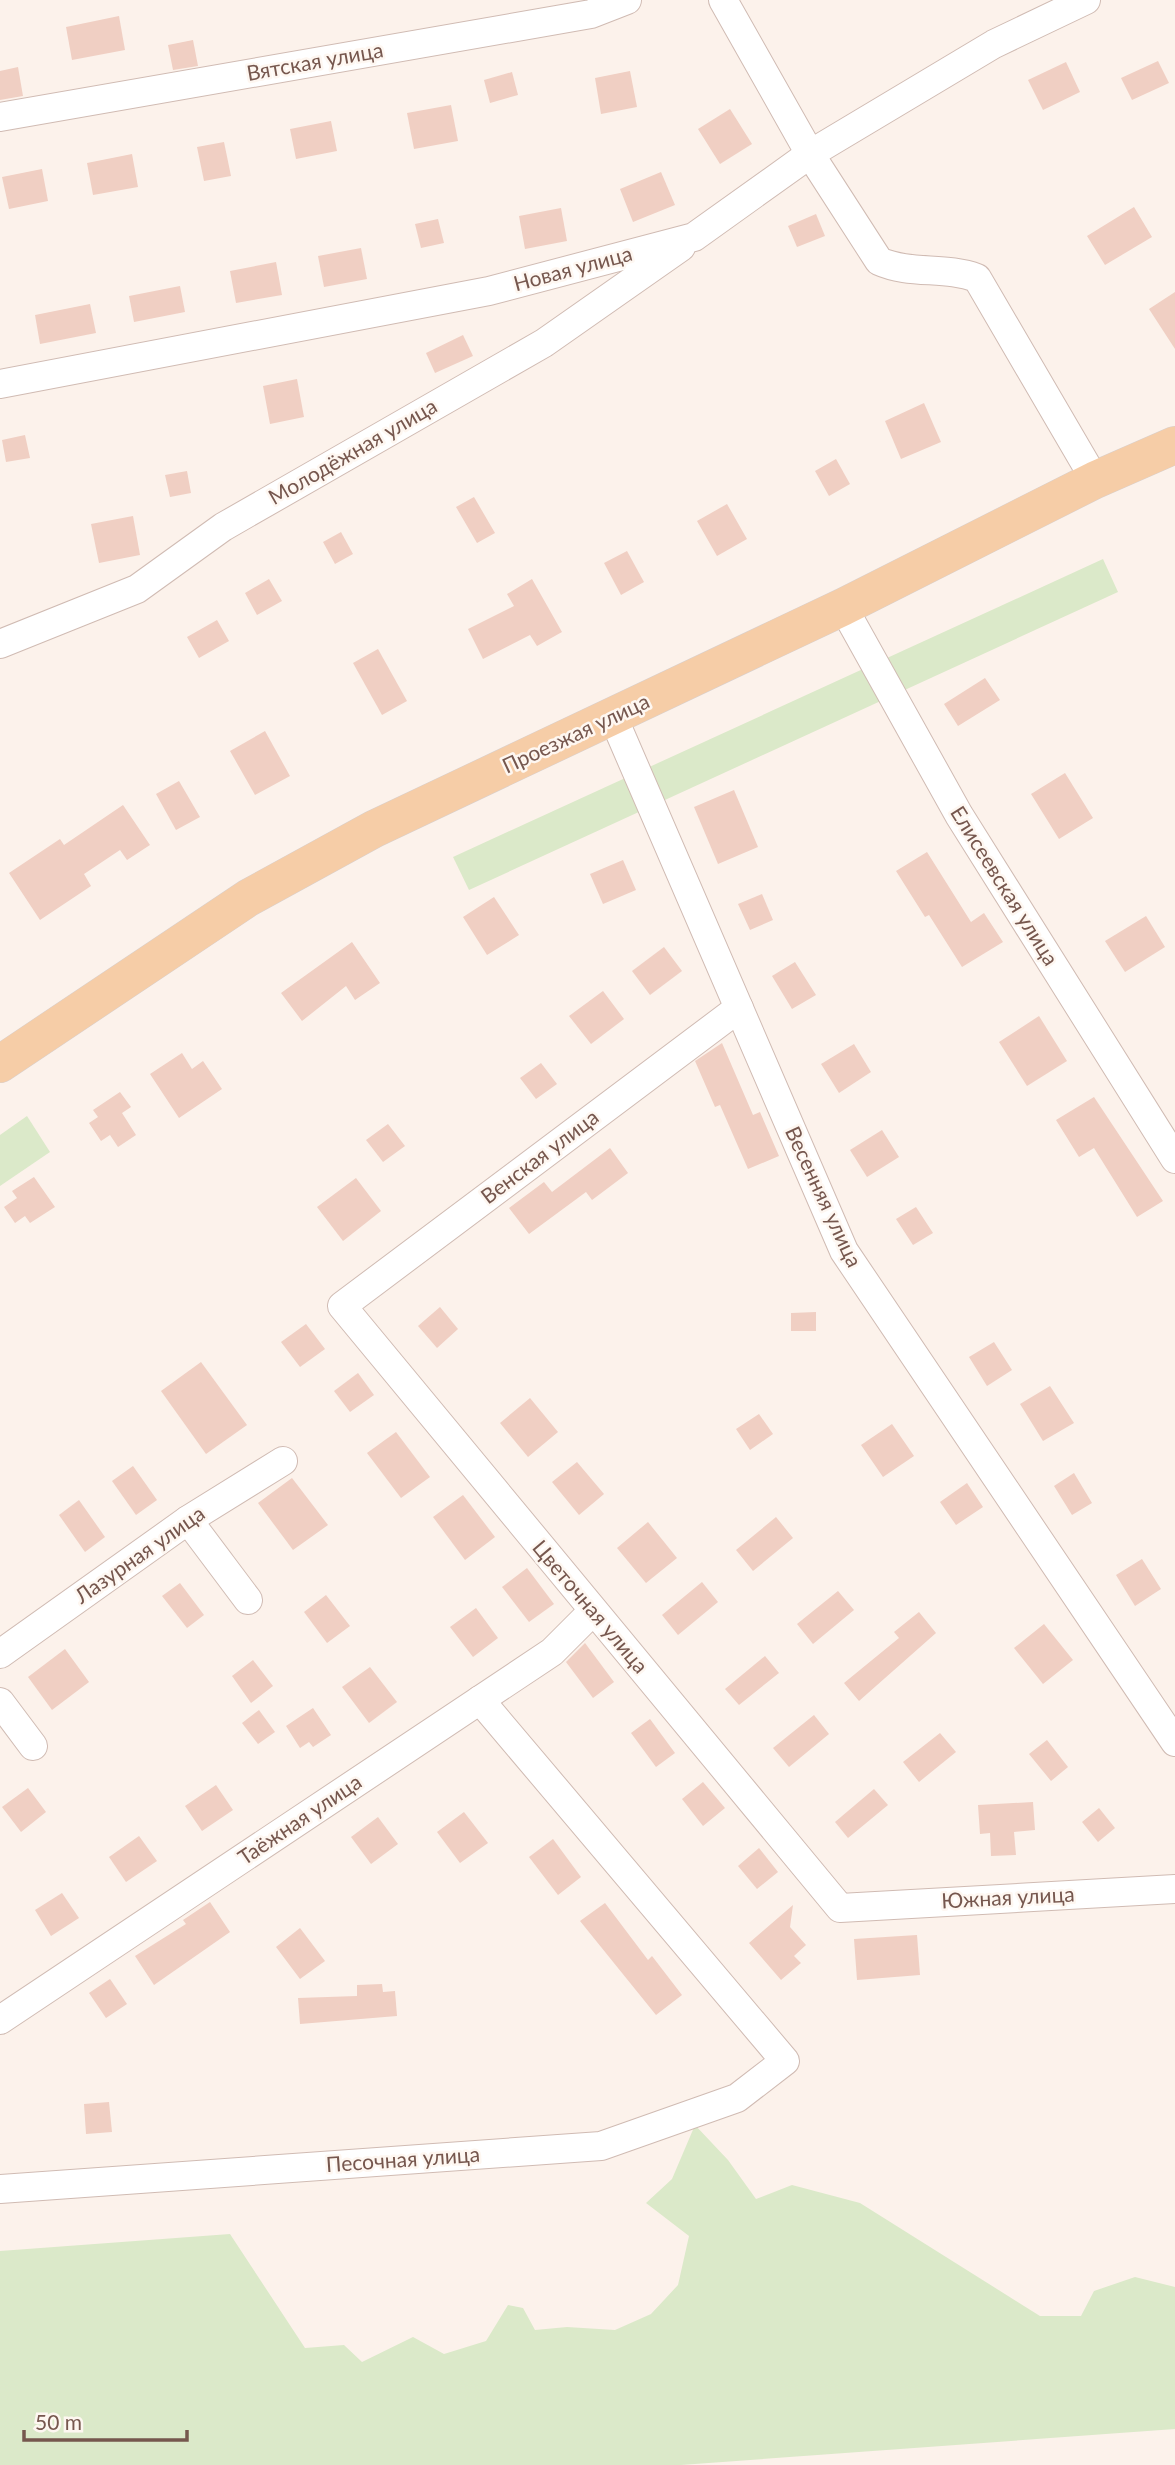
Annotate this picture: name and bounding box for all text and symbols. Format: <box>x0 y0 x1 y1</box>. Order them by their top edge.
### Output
street label: Вятская улица <box>245 36 385 85</box>
street label: Новая улица <box>511 240 635 295</box>
street label: Молодёжная улица <box>264 392 441 509</box>
street label: Проезжая улица <box>498 688 653 778</box>
street label: Елисеевская улица <box>946 801 1064 970</box>
street label: Венская улица <box>475 1103 603 1208</box>
street label: Весенняя улица <box>781 1122 868 1271</box>
street label: Лазурная улица <box>69 1500 209 1608</box>
street label: Цветочная улица <box>528 1534 654 1678</box>
street label: Таёжная улица <box>233 1768 366 1869</box>
street label: Южная улица <box>941 1881 1075 1912</box>
street label: Песочная улица <box>325 2141 481 2176</box>
scale bar <box>24 2398 187 2442</box>
text: 50 m <box>35 2409 82 2434</box>

